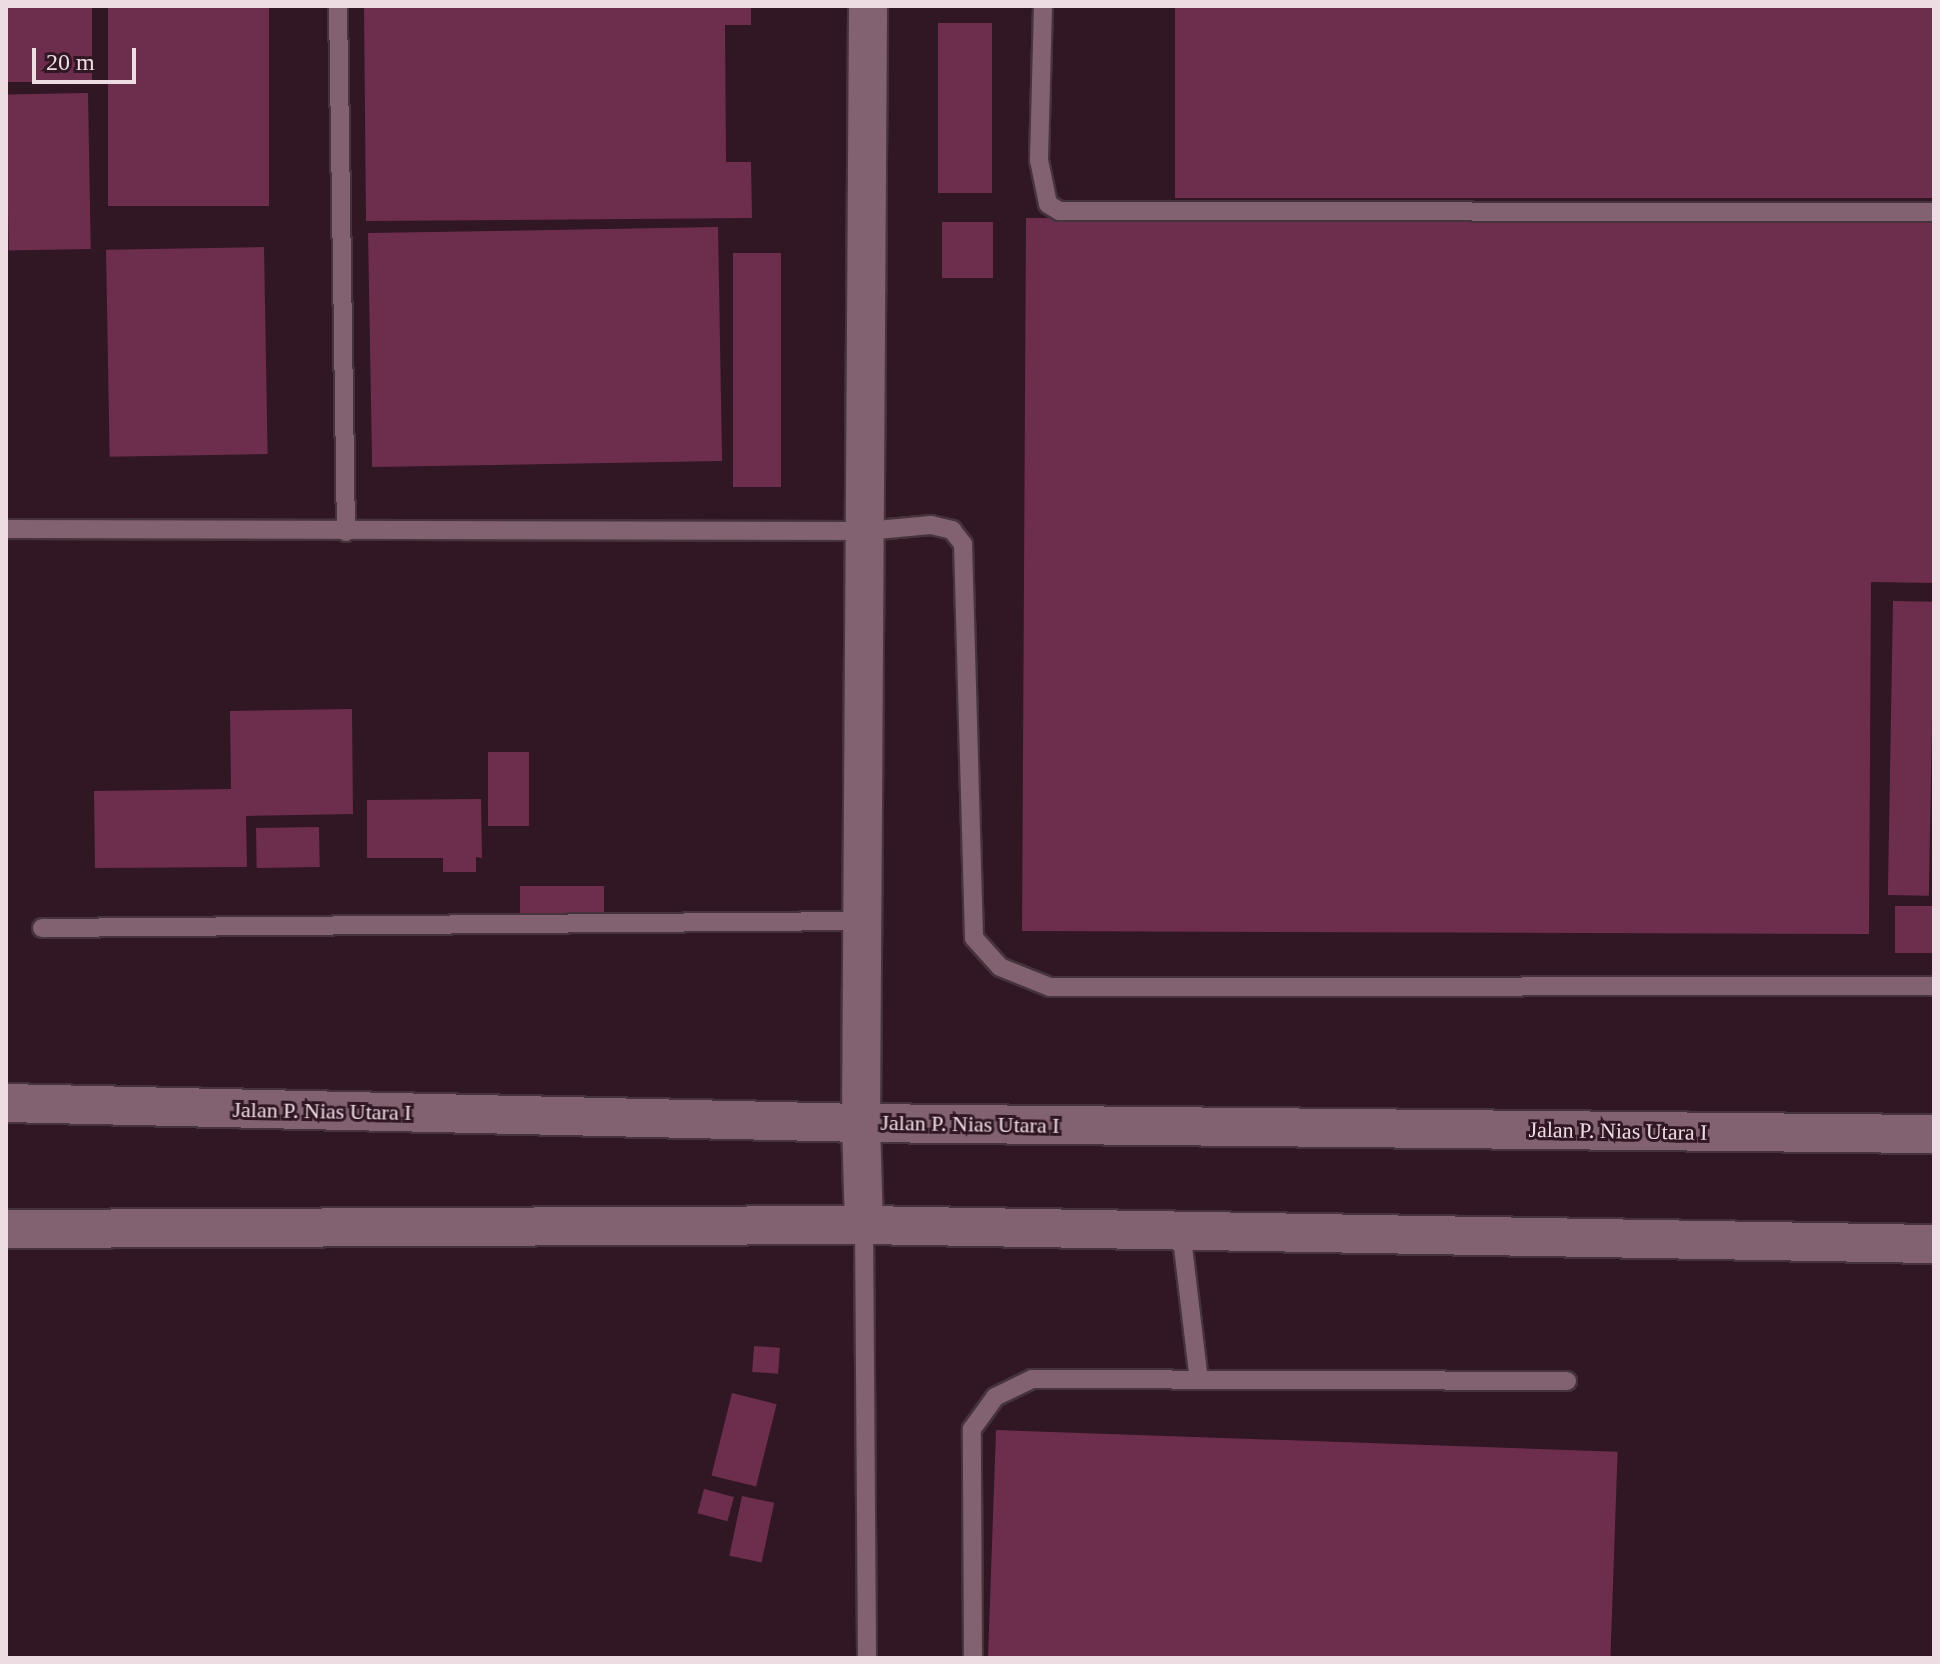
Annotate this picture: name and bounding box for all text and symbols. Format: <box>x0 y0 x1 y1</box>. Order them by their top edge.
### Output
scale bar <box>36 32 140 82</box>
text: 20 m <box>46 49 95 75</box>
street label: Jalan P. Nias Utara I <box>232 1096 412 1126</box>
street label: Jalan P. Nias Utara I <box>880 1109 1060 1139</box>
street label: Jalan P. Nias Utara I <box>1528 1116 1708 1146</box>

